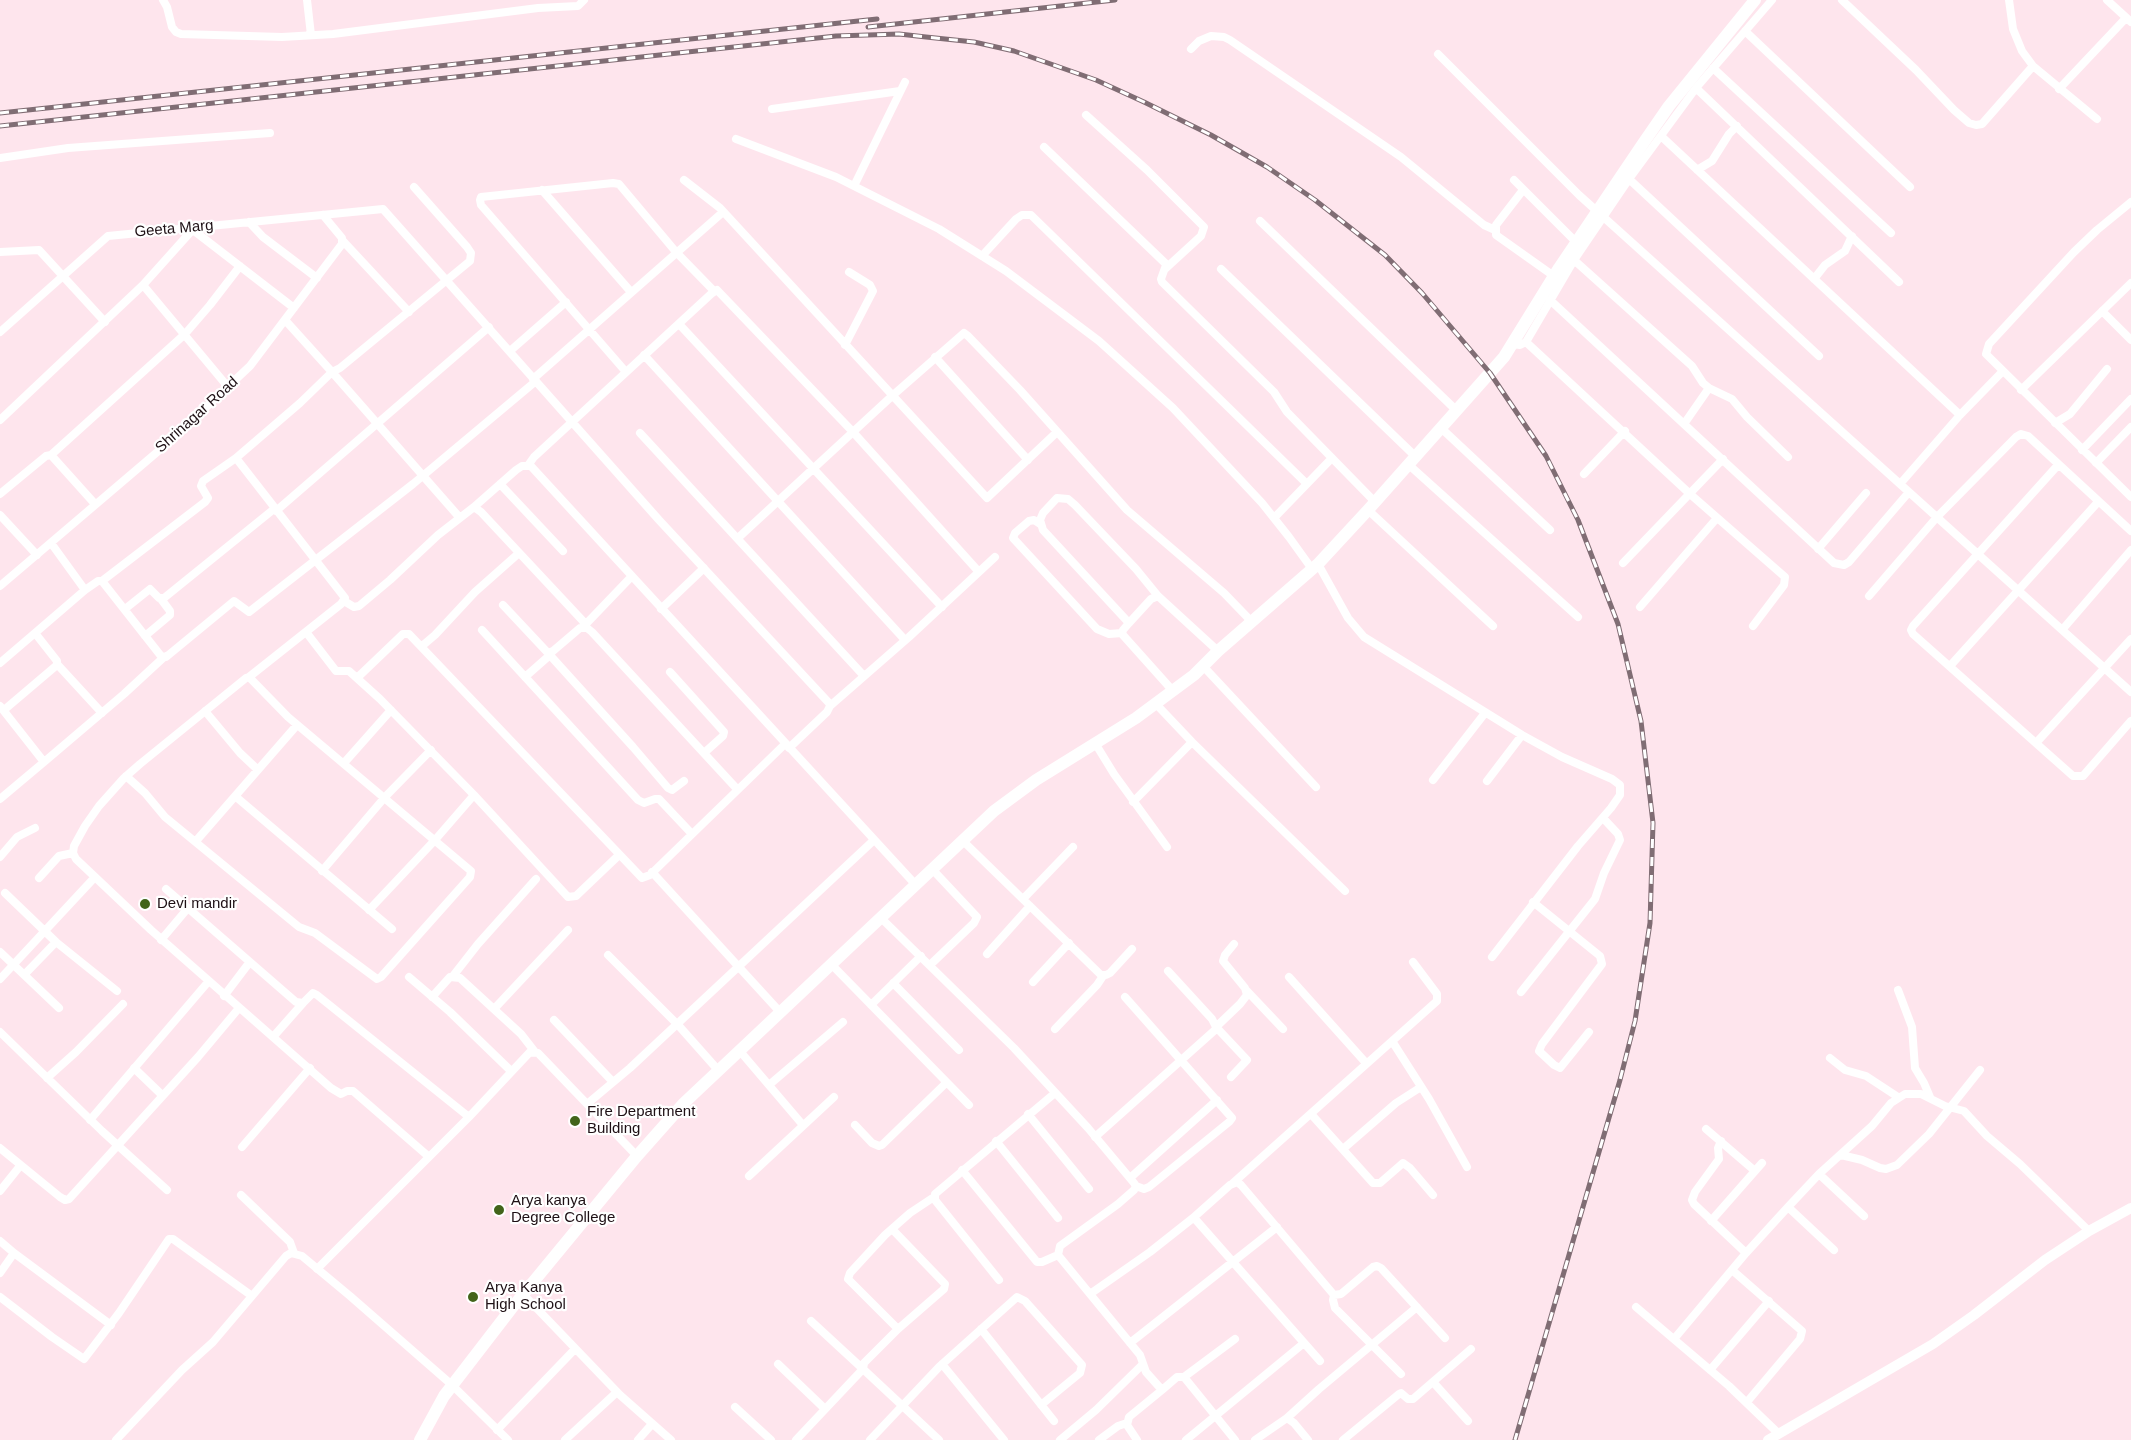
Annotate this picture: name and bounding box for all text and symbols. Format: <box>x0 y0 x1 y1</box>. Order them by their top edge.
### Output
street label: Geeta Marg <box>134 217 214 241</box>
street label: Shrinagar Road <box>152 373 242 457</box>
place label: Devi mandir <box>157 895 237 913</box>
marker: Devi mandir <box>138 897 152 911</box>
place label: Fire Department Building <box>587 1103 695 1138</box>
marker: Fire Department Building <box>568 1114 582 1128</box>
place label: Arya kanya Degree College <box>511 1192 615 1227</box>
marker: Arya kanya Degree College <box>492 1203 506 1217</box>
place label: Arya Kanya High School <box>485 1279 566 1314</box>
marker: Arya Kanya High School <box>466 1290 480 1304</box>

